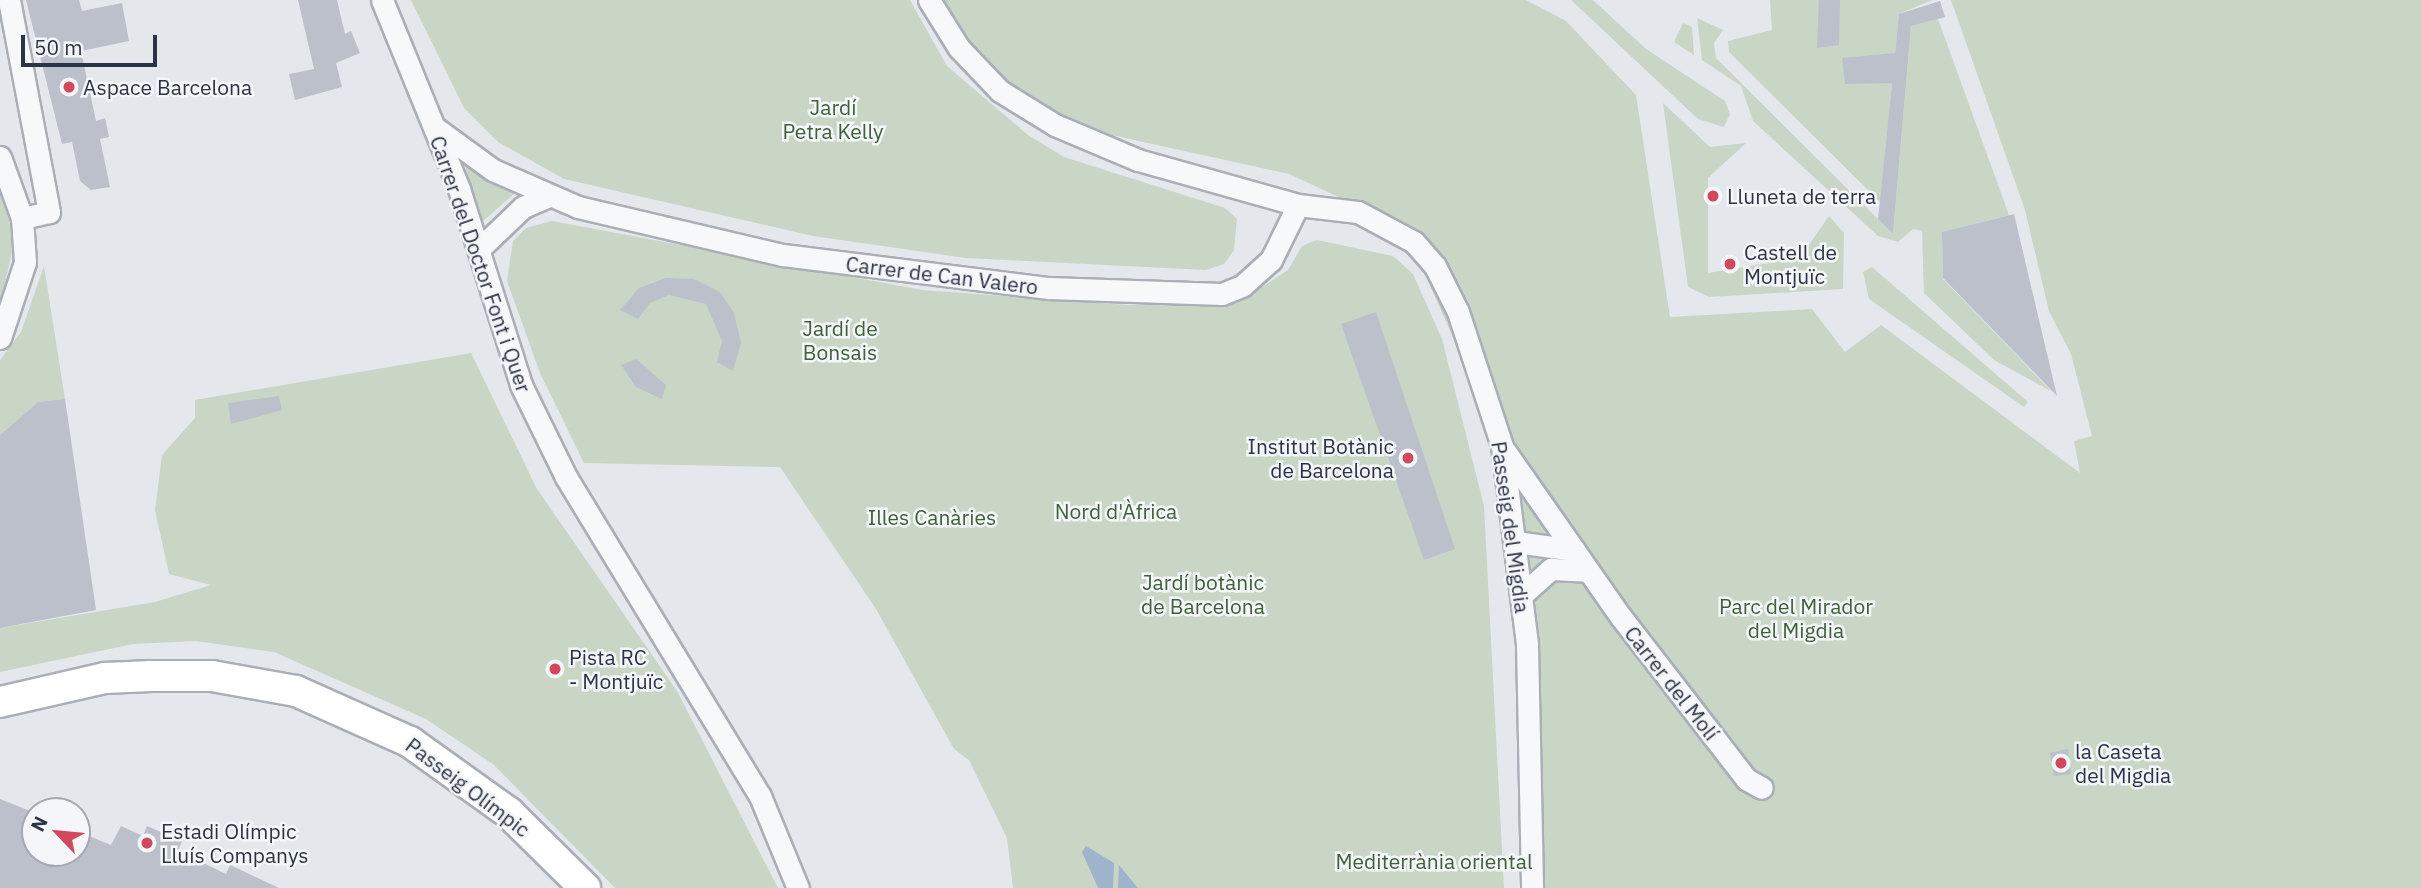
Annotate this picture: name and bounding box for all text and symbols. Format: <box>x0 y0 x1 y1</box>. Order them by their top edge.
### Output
scale bar <box>24 21 161 65</box>
text: 50 m <box>34 33 83 61</box>
place label: Aspace Barcelona <box>83 74 252 100</box>
marker: Aspace Barcelona <box>61 79 77 95</box>
park label: Jardí Petra Kelly <box>783 94 883 144</box>
street label: Carrer del Doctor Font i Quer <box>425 132 537 396</box>
place label: Lluneta de terra <box>1727 183 1876 209</box>
marker: Lluneta de terra <box>1705 188 1721 204</box>
place label: Castell de Montjuïc <box>1744 239 1837 289</box>
street label: Carrer de Can Valero <box>844 251 1040 299</box>
marker: Castell de Montjuïc <box>1722 256 1738 272</box>
park label: Jardí de Bonsais <box>802 315 878 365</box>
place label: Institut Botànic de Barcelona <box>1248 433 1394 483</box>
street label: Passeig del Migdia <box>1486 440 1536 614</box>
marker: Institut Botànic de Barcelona <box>1400 450 1416 466</box>
park label: Nord d'Àfrica <box>1055 498 1177 524</box>
park label: Illes Canàries <box>868 504 996 530</box>
park label: Jardí botànic de Barcelona <box>1141 569 1265 619</box>
park label: Parc del Mirador del Migdia <box>1719 593 1873 643</box>
street label: Carrer del Molí <box>1620 621 1724 745</box>
place label: Pista RC - Montjuïc <box>569 644 663 694</box>
marker: Pista RC - Montjuïc <box>547 661 563 677</box>
street label: Passeig Olímpic <box>401 732 535 842</box>
place label: la Caseta del Migdia <box>2075 738 2171 788</box>
marker: la Caseta del Migdia <box>2053 755 2069 771</box>
north arrow <box>21 797 91 867</box>
text: N <box>25 812 53 835</box>
place label: Estadi Olímpic Lluís Companys <box>161 818 309 868</box>
marker: Estadi Olímpic Lluís Companys <box>139 835 155 851</box>
park label: Mediterrània oriental <box>1335 848 1533 874</box>

